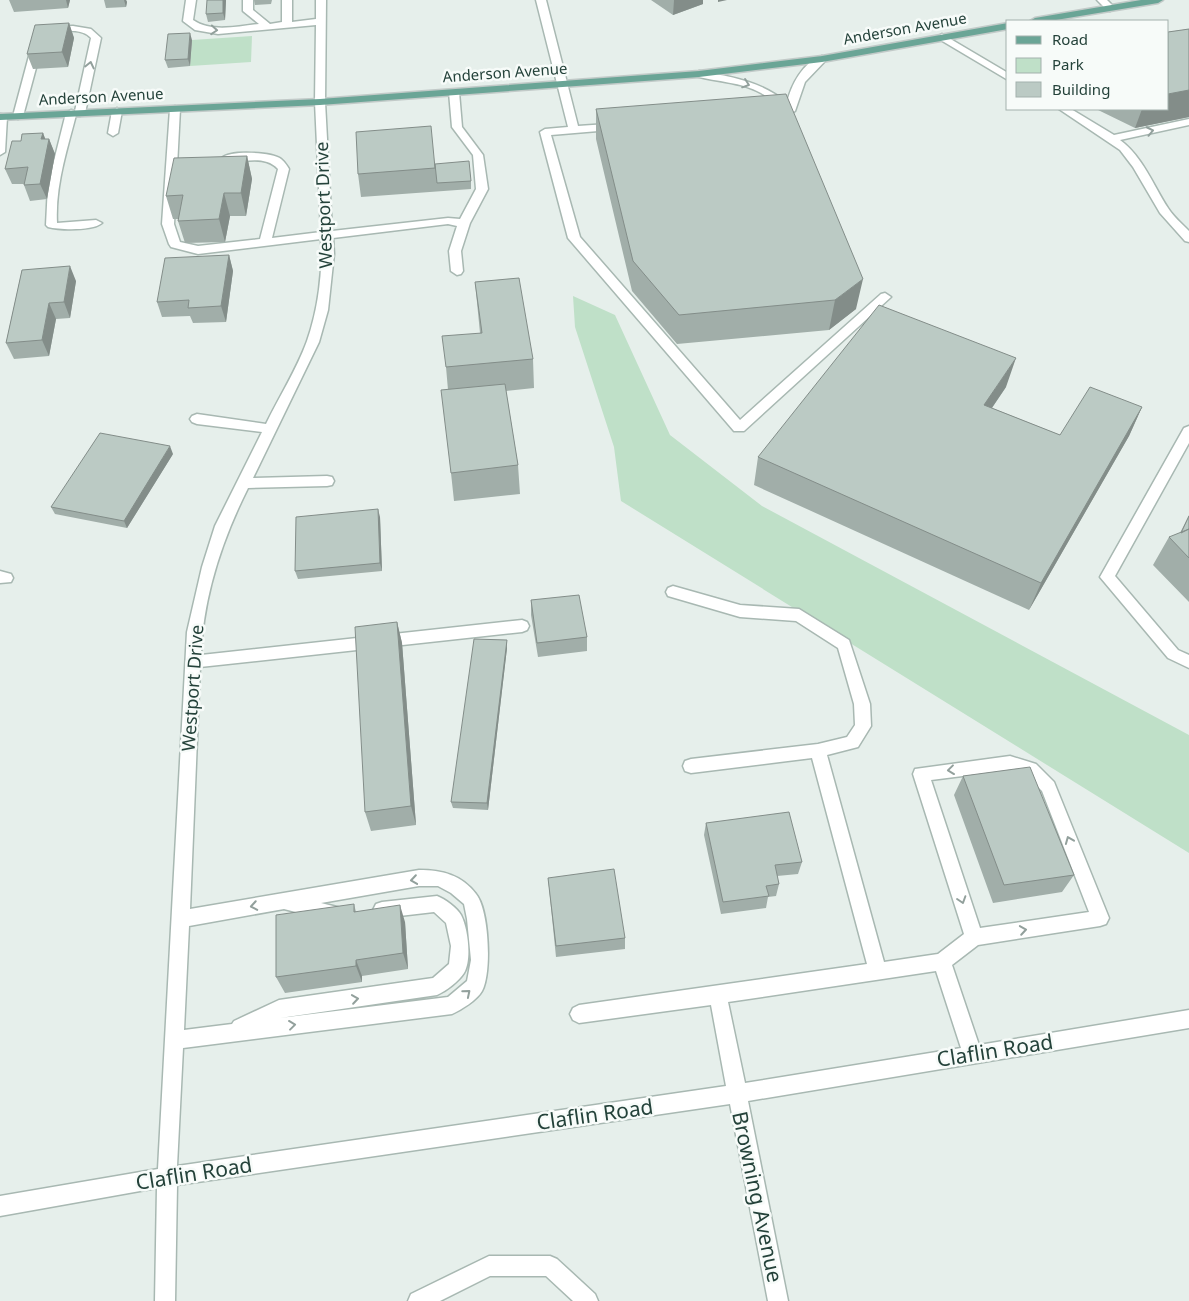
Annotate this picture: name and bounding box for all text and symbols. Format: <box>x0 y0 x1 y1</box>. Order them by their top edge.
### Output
street label: Anderson Avenue <box>842 7 968 49</box>
legend <box>1006 20 1169 110</box>
one-way arrow <box>210 24 218 35</box>
text: Road <box>1052 29 1088 49</box>
text: Park <box>1052 54 1084 74</box>
street label: Anderson Avenue <box>442 58 568 86</box>
one-way arrow <box>84 61 95 70</box>
one-way arrow <box>742 78 750 88</box>
text: Building <box>1052 79 1110 99</box>
street label: Anderson Avenue <box>38 83 164 109</box>
one-way arrow <box>1146 126 1155 137</box>
street label: Westport Drive <box>309 141 337 269</box>
street label: Westport Drive <box>176 624 208 752</box>
one-way arrow <box>947 764 955 775</box>
one-way arrow <box>1065 836 1075 845</box>
one-way arrow <box>410 874 419 884</box>
one-way arrow <box>957 895 967 903</box>
one-way arrow <box>250 901 259 911</box>
one-way arrow <box>1018 925 1027 935</box>
one-way arrow <box>461 989 470 998</box>
one-way arrow <box>351 994 359 1004</box>
one-way arrow <box>288 1020 296 1031</box>
street label: Claflin Road <box>935 1027 1055 1073</box>
street label: Claflin Road <box>535 1092 655 1136</box>
street label: Browning Avenue <box>726 1109 790 1285</box>
street label: Claflin Road <box>134 1150 254 1196</box>

